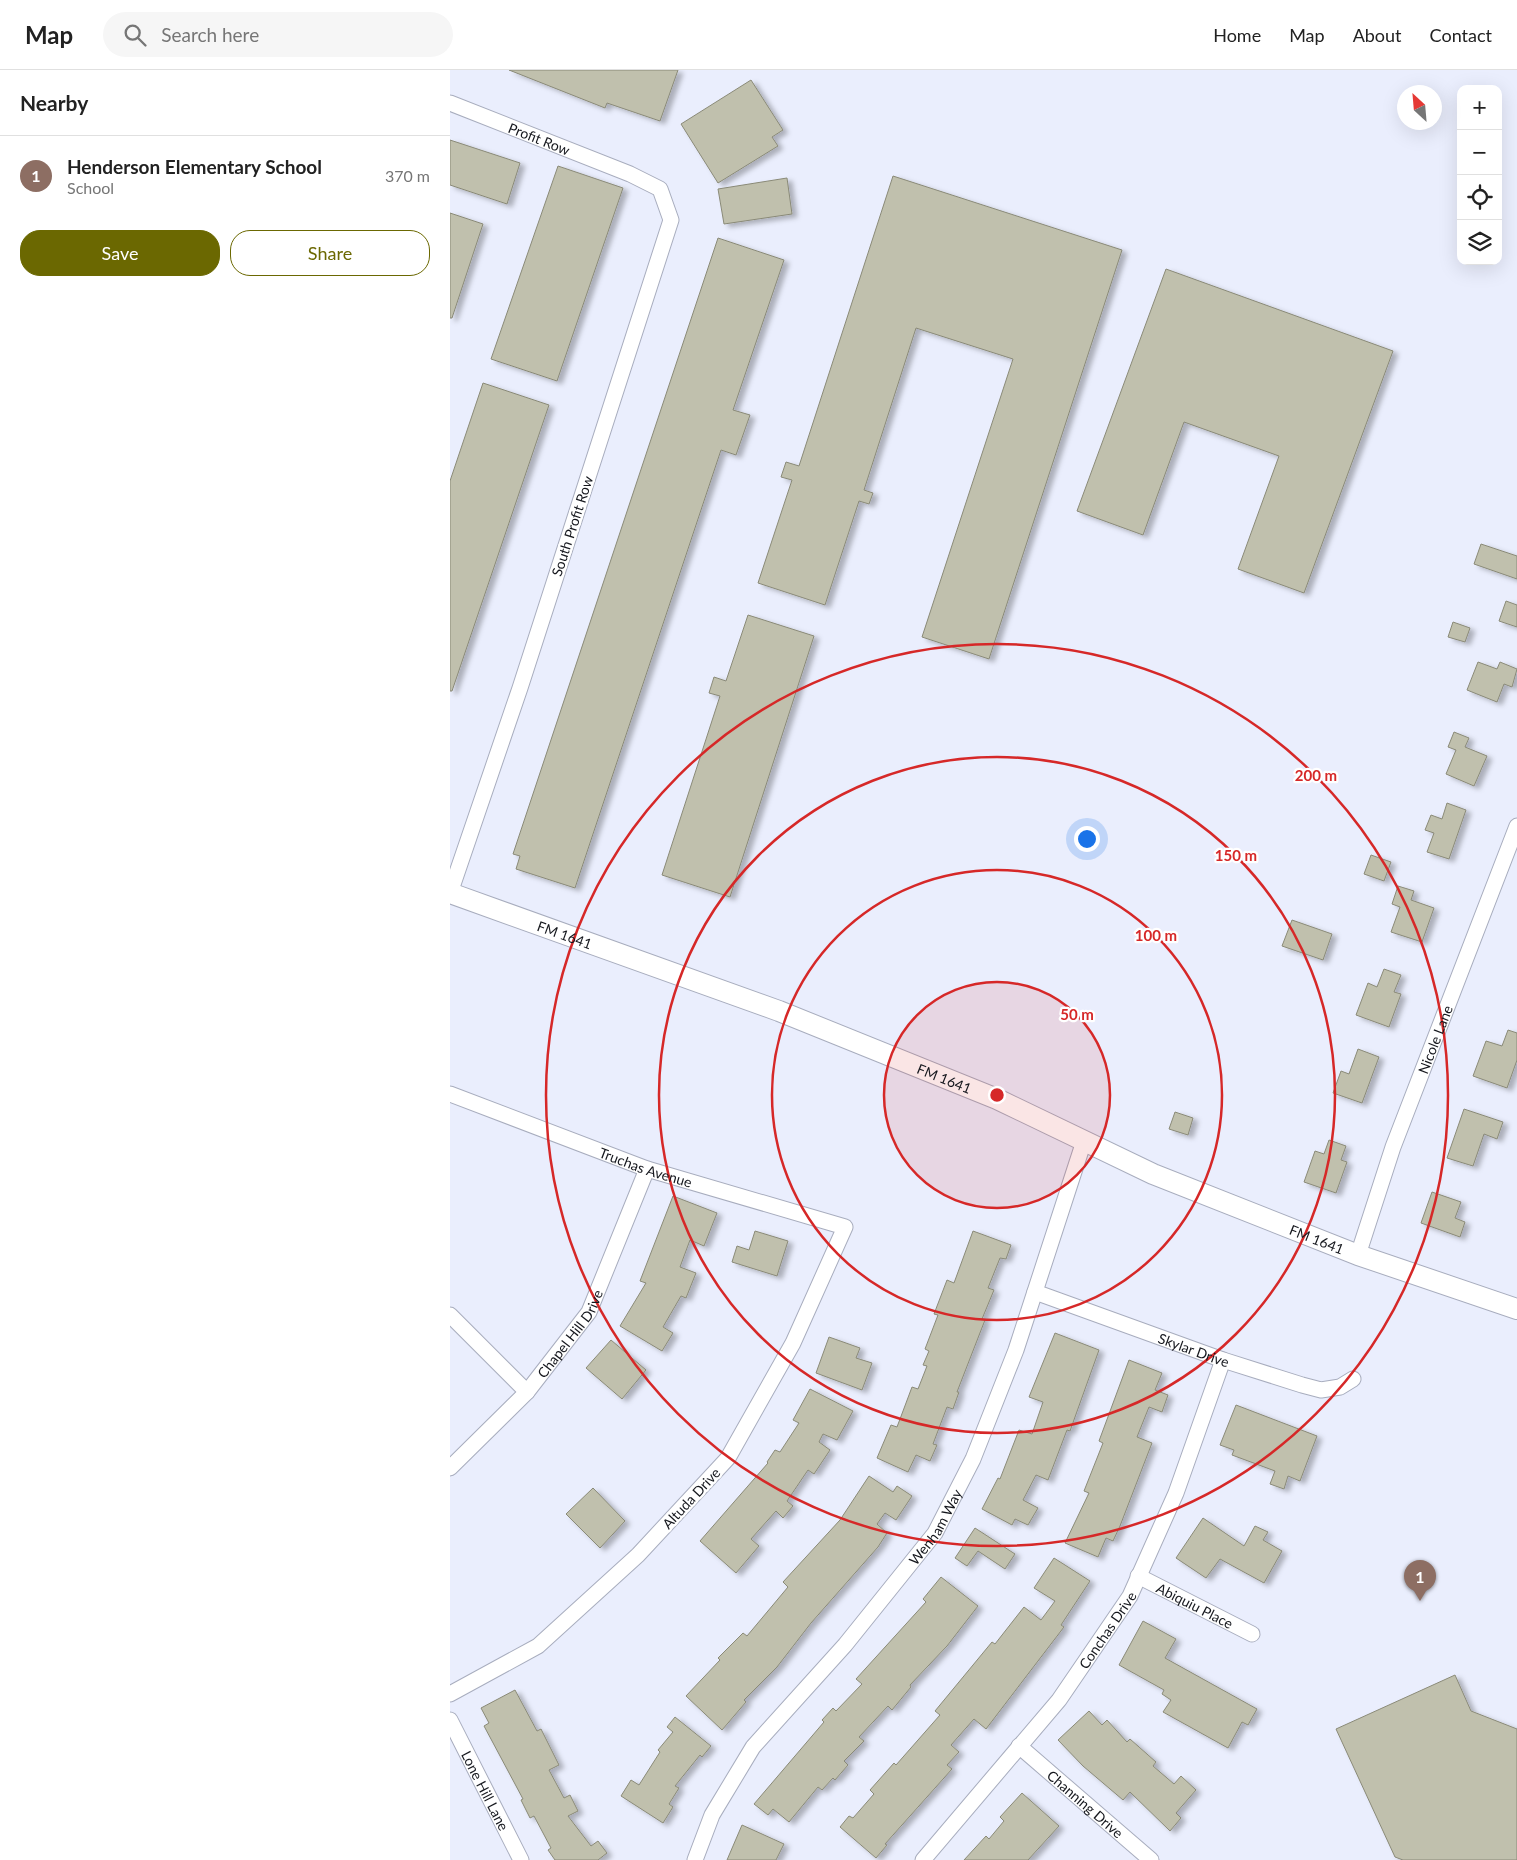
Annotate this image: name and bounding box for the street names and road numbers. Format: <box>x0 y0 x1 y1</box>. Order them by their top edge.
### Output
street label: Profit Row <box>506 118 573 158</box>
street label: South Profit Row <box>548 474 596 578</box>
street label: FM 1641 <box>535 917 595 952</box>
street label: Nicole Lane <box>1414 1003 1456 1076</box>
street label: FM 1641 <box>915 1059 974 1096</box>
street label: Truchas Avenue <box>597 1143 694 1190</box>
street label: FM 1641 <box>1287 1220 1347 1257</box>
street label: Chapel Hill Drive <box>533 1287 606 1381</box>
street label: Skylar Drive <box>1156 1329 1231 1370</box>
street label: Altuda Drive <box>658 1464 724 1532</box>
street label: Wenham Way <box>905 1485 965 1568</box>
street label: Abiquiu Place <box>1154 1578 1236 1632</box>
street label: Conchas Drive <box>1075 1589 1139 1672</box>
street label: Lone Hill Lane <box>458 1748 513 1833</box>
street label: Channing Drive <box>1044 1766 1127 1841</box>

